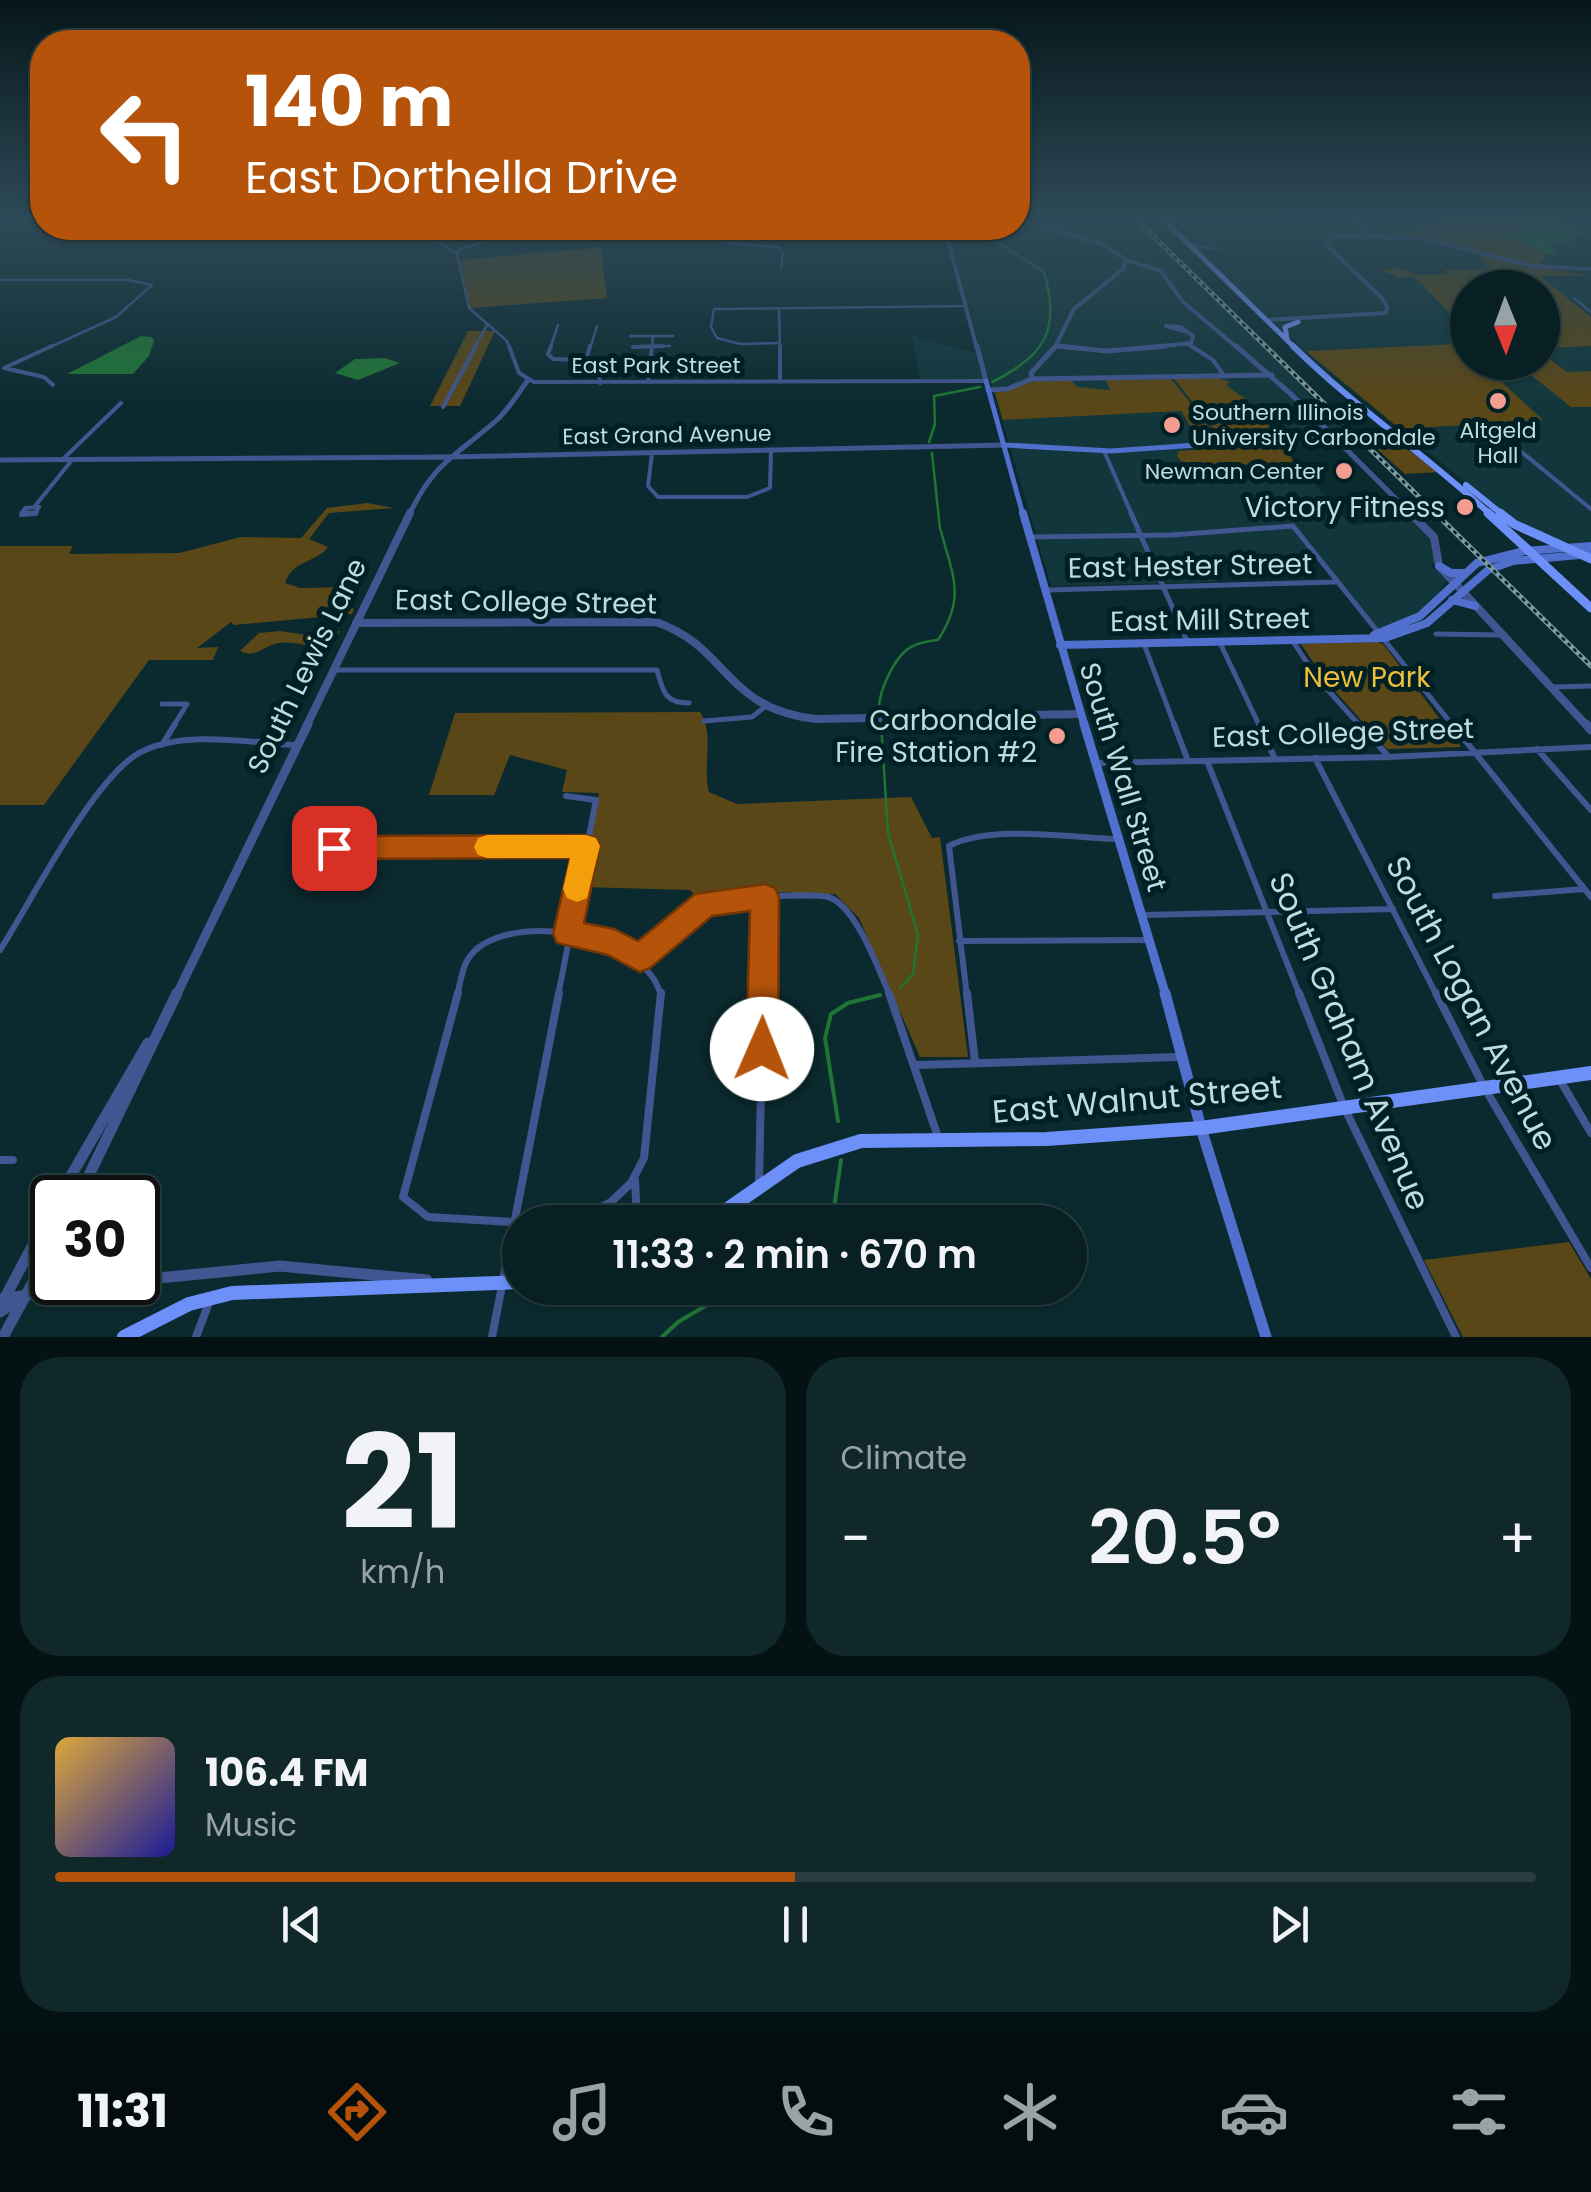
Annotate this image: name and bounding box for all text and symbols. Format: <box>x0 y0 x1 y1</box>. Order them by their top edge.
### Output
text: 140 m <box>245 52 453 151</box>
icon: left <box>80 70 210 200</box>
text: East Dorthella Drive <box>245 146 678 209</box>
north arrow <box>1450 270 1560 380</box>
map controls <box>1450 270 1560 380</box>
street label: East Park Street <box>572 350 740 381</box>
marker: Altgeld Hall <box>1487 390 1509 412</box>
place label: Southern Illinois University Carbondale <box>1192 397 1436 453</box>
marker: Southern Illinois University Carbondale <box>1161 414 1183 436</box>
place label: Altgeld Hall <box>1459 415 1537 471</box>
street label: East Grand Avenue <box>562 418 772 452</box>
place label: Newman Center <box>1145 456 1324 487</box>
marker: Newman Center <box>1333 460 1355 482</box>
place label: Victory Fitness <box>1245 488 1445 527</box>
marker: Victory Fitness <box>1454 496 1476 518</box>
street label: East Hester Street <box>1067 544 1313 588</box>
street label: South Lewis Lane <box>238 552 376 780</box>
street label: East College Street <box>395 580 657 624</box>
street label: East Mill Street <box>1110 599 1310 641</box>
street label: South Wall Street <box>1070 658 1176 896</box>
park label: New Park <box>1303 658 1431 697</box>
place label: Carbondale Fire Station #2 <box>835 701 1037 772</box>
street label: East College Street <box>1211 709 1475 757</box>
marker: Carbondale Fire Station #2 <box>1046 725 1068 747</box>
pin <box>292 806 377 891</box>
icon: arrive <box>307 821 362 876</box>
street label: South Logan Avenue <box>1375 848 1569 1158</box>
street label: South Graham Avenue <box>1258 865 1442 1217</box>
position arrow <box>710 997 814 1101</box>
street label: East Walnut Street <box>990 1064 1284 1134</box>
speed limit sign: 30 <box>30 1175 160 1305</box>
text: 11:33 · 2 min · 670 m <box>612 1228 977 1281</box>
text: 21 <box>341 1391 464 1574</box>
text: Climate <box>841 1435 967 1480</box>
text: 20.5° <box>1088 1485 1281 1590</box>
text: − <box>841 1500 871 1577</box>
text: + <box>1498 1500 1536 1577</box>
text: km/h <box>360 1549 445 1594</box>
text: 106.4 FM <box>205 1746 368 1799</box>
text: Music <box>205 1802 297 1847</box>
icon: previous <box>274 1897 329 1952</box>
icon: pause <box>768 1897 823 1952</box>
icon: next <box>1262 1897 1317 1952</box>
icon: directions <box>322 2077 392 2147</box>
icon: music <box>547 2077 617 2147</box>
icon: phone <box>771 2077 841 2147</box>
icon: climate <box>995 2077 1065 2147</box>
icon: car <box>1219 2077 1289 2147</box>
icon: filters <box>1444 2077 1514 2147</box>
text: 11:31 <box>77 2080 168 2143</box>

